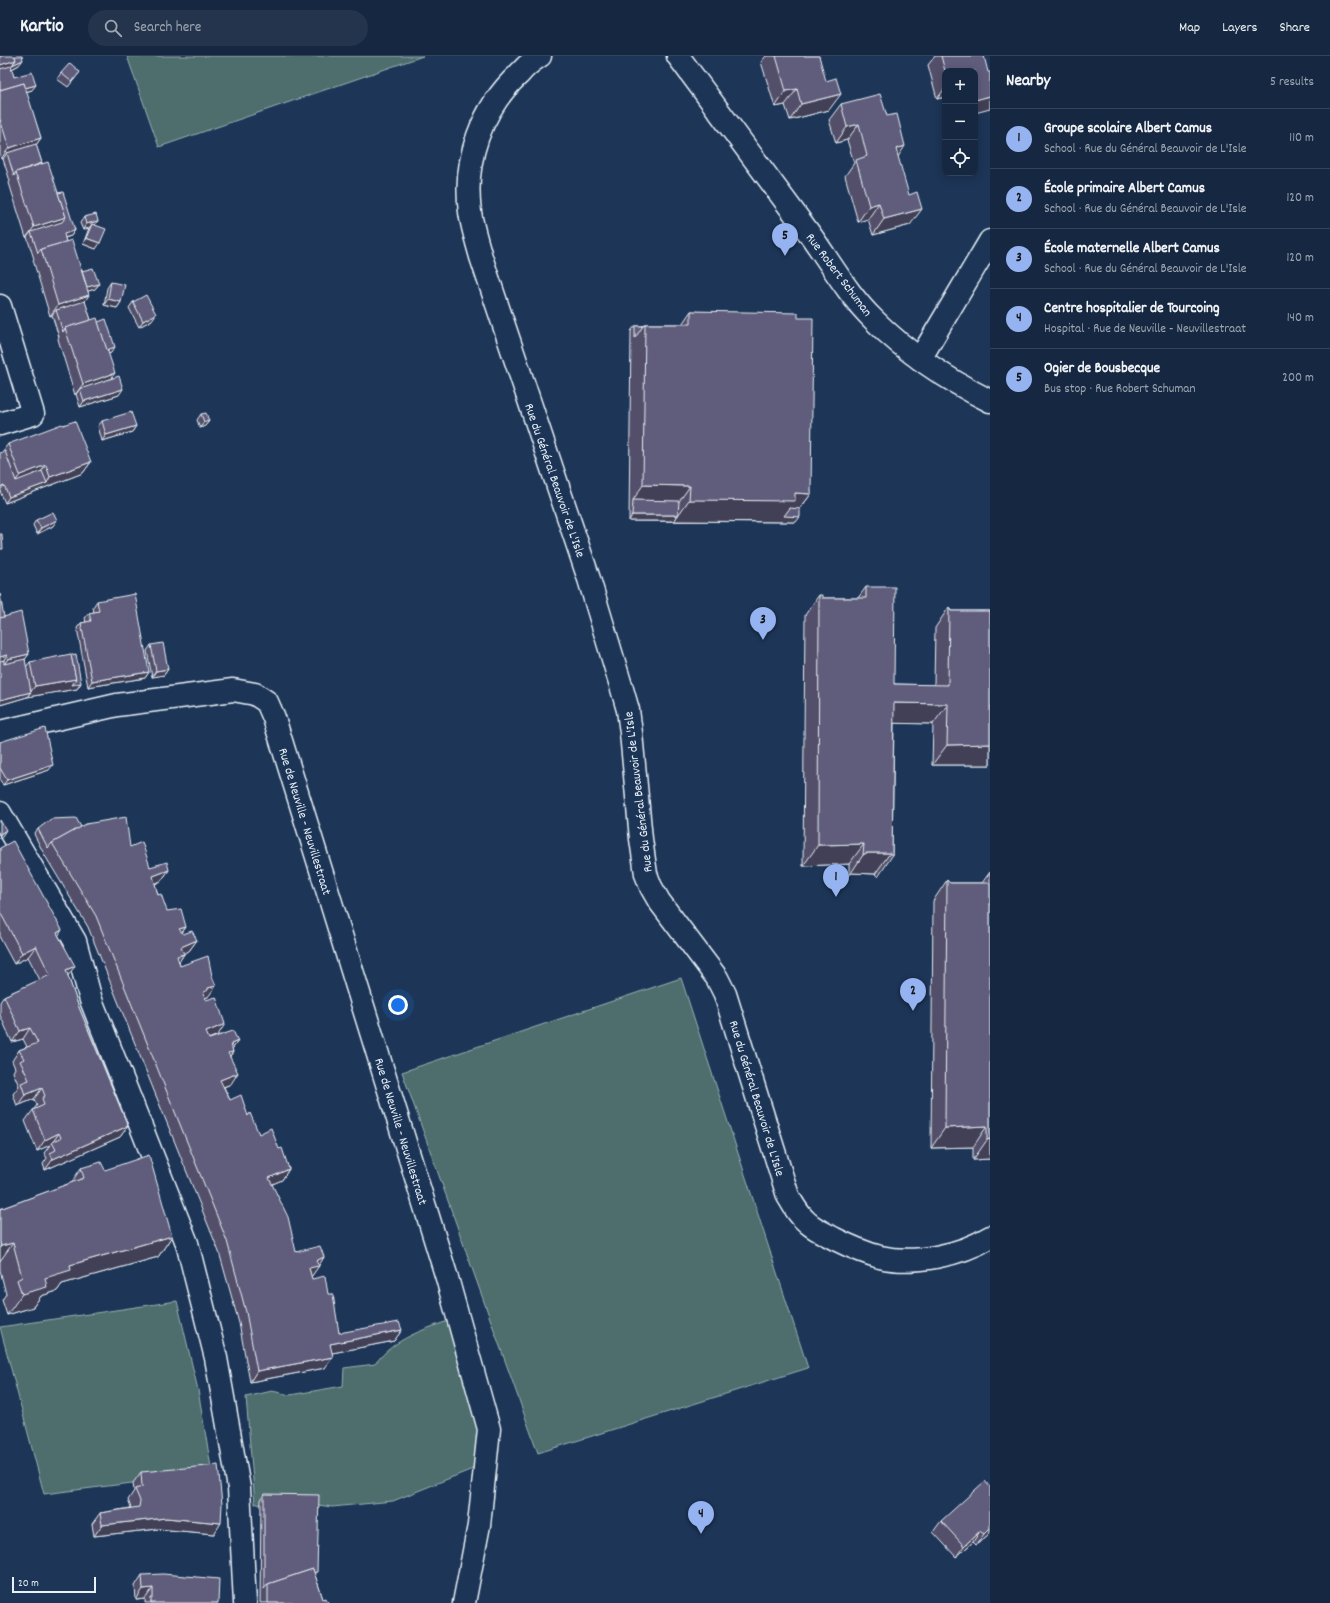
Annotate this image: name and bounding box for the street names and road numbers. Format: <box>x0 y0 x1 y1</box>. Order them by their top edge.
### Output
street label: Rue Robert Schuman <box>800 230 876 321</box>
street label: Rue du Général Beauvoir de L'Isle <box>518 401 589 561</box>
street label: Rue du Général Beauvoir de L'Isle <box>620 710 659 873</box>
street label: Rue de Neuville - Neuvillestraat <box>272 746 335 898</box>
street label: Rue du Général Beauvoir de L'Isle <box>723 1018 788 1179</box>
street label: Rue de Neuville - Neuvillestraat <box>368 1056 431 1208</box>

